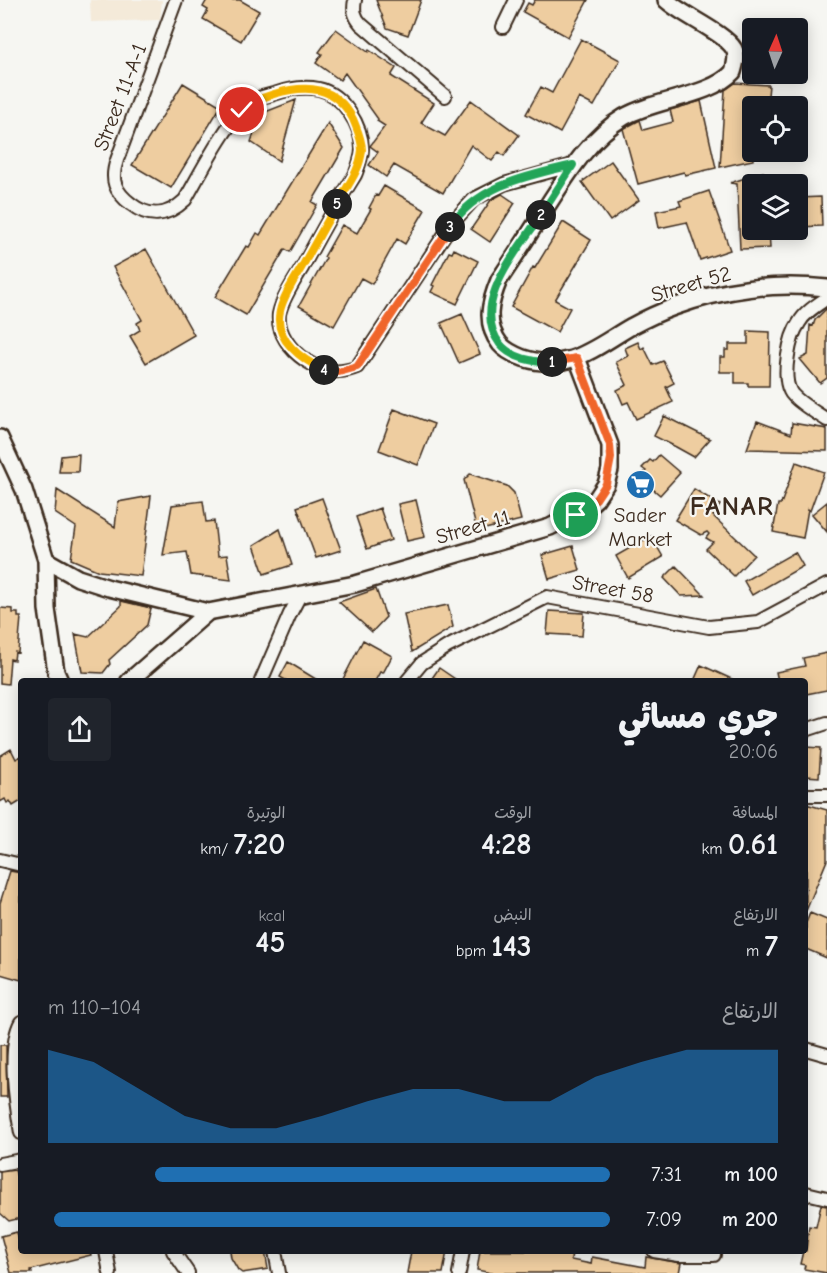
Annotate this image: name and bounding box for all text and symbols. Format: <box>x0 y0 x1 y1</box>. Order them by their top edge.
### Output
north arrow <box>742 18 808 84</box>
map controls <box>742 18 808 240</box>
street label: Street 11-A-1 <box>89 40 151 154</box>
pin <box>216 84 267 135</box>
icon: check <box>225 93 258 126</box>
button: locate <box>742 96 808 162</box>
button: layers <box>742 174 808 240</box>
pin: 5 <box>322 189 352 219</box>
text: 5 <box>333 195 341 213</box>
pin: 2 <box>526 200 556 230</box>
text: 2 <box>537 206 545 224</box>
pin: 3 <box>435 212 465 242</box>
text: 3 <box>446 218 454 236</box>
street label: Street 52 <box>648 261 734 307</box>
pin: 1 <box>537 347 567 377</box>
text: 1 <box>549 353 555 371</box>
pin: 4 <box>309 355 339 385</box>
text: 4 <box>320 361 328 379</box>
supermarket icon: Sader Market <box>624 468 656 500</box>
pin <box>550 489 601 540</box>
district label: FANAR <box>690 491 774 522</box>
icon: arrive <box>559 498 592 531</box>
place label: Sader Market <box>608 503 672 551</box>
street label: Street 11 <box>433 505 513 549</box>
street label: Street 58 <box>571 570 655 608</box>
button: share <box>48 698 111 761</box>
text: جري مسائي <box>618 698 778 736</box>
text: 20:06 <box>729 740 778 763</box>
text: الوتيرة <box>247 804 285 822</box>
text: الوقت <box>494 804 532 822</box>
text: المسافة <box>732 804 778 822</box>
text: 7:20 <box>234 827 285 862</box>
text: 4:28 <box>481 827 532 862</box>
text: 0.61 <box>728 827 778 862</box>
text: /km <box>200 840 234 858</box>
text: km <box>702 840 728 858</box>
text: النبض <box>493 906 532 924</box>
text: الارتفاع <box>733 906 778 924</box>
text: kcal <box>258 907 285 925</box>
text: 45 <box>255 925 285 960</box>
text: 143 <box>491 929 532 964</box>
text: 7 <box>765 929 778 964</box>
text: bpm <box>456 942 491 960</box>
text: m <box>746 942 765 960</box>
text: 104–110 m <box>48 996 141 1019</box>
text: الارتفاع <box>722 1000 778 1023</box>
text: 7:31 <box>651 1163 682 1186</box>
text: 100 m <box>724 1163 778 1186</box>
text: 7:09 <box>646 1208 682 1231</box>
text: 200 m <box>722 1208 778 1231</box>

